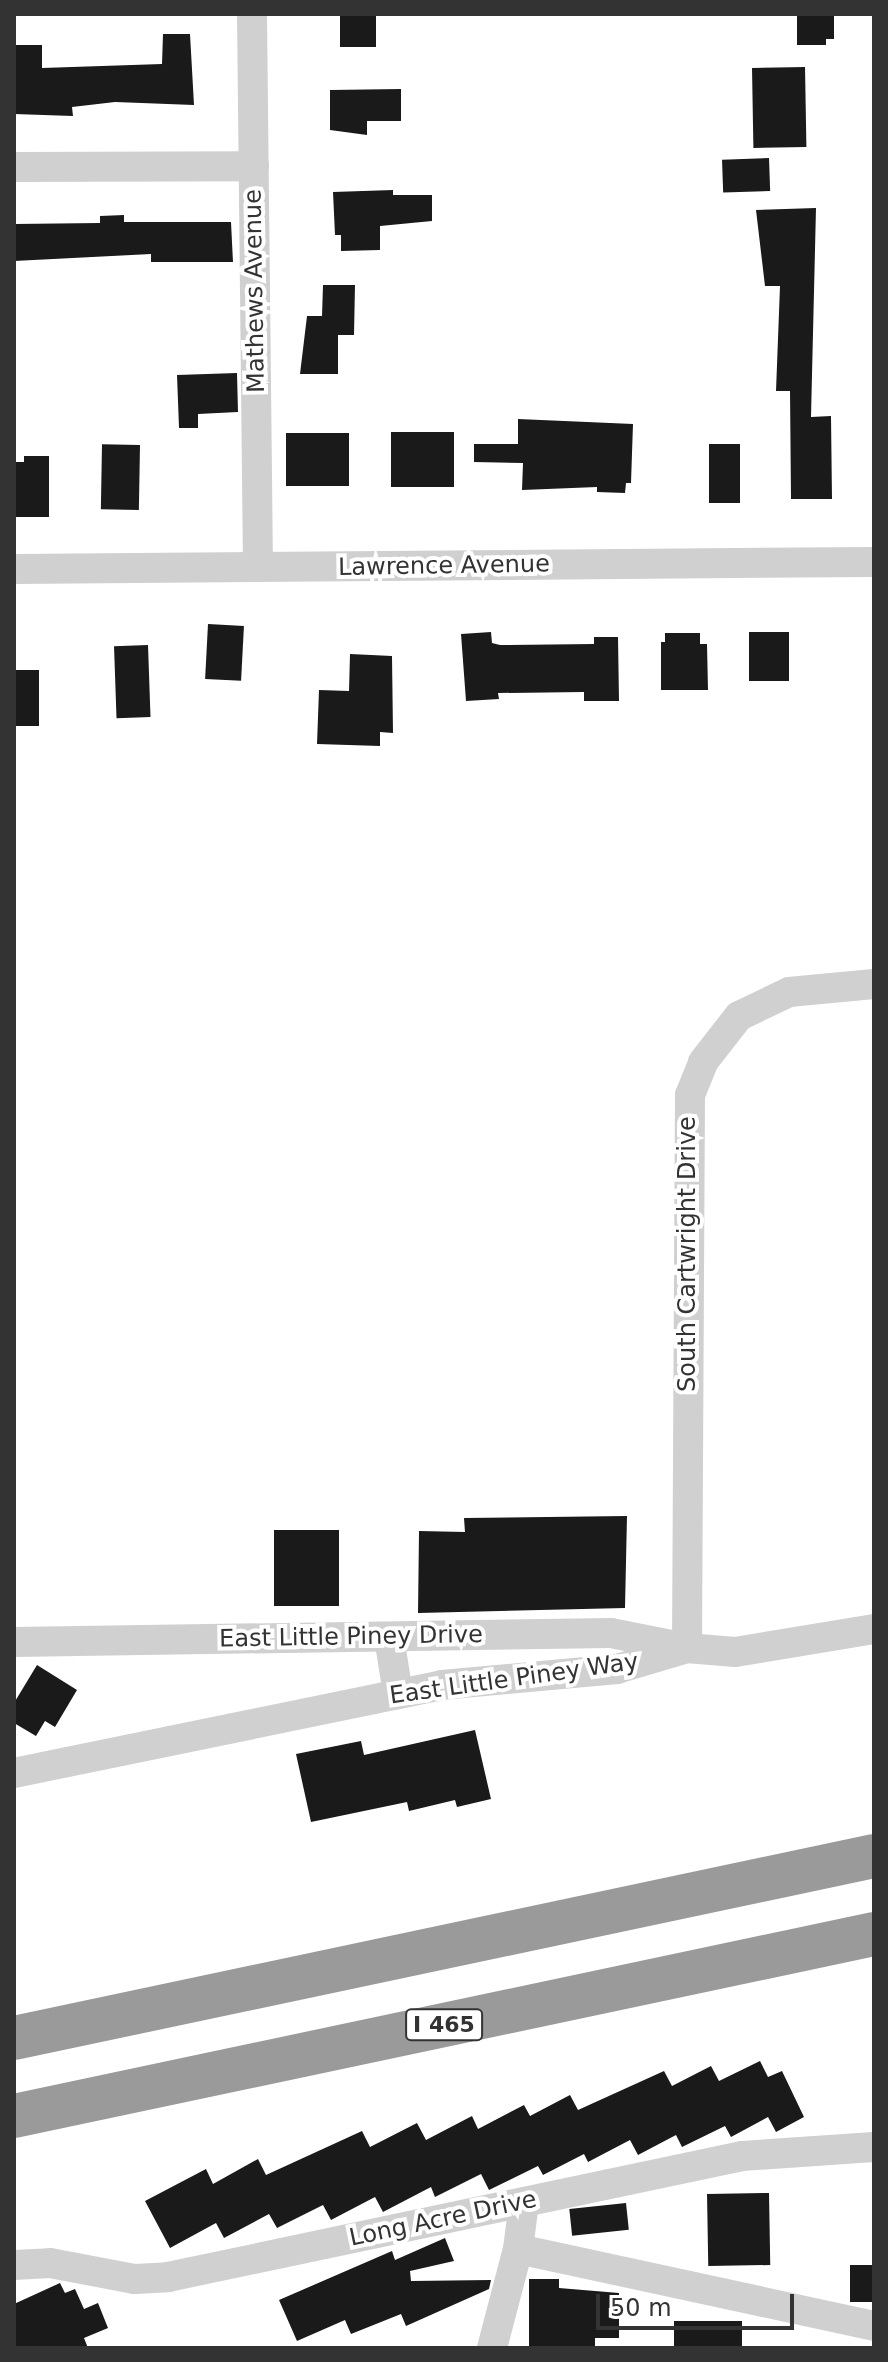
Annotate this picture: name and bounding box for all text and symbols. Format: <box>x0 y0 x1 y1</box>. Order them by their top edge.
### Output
street label: Mathews Avenue <box>239 189 271 393</box>
street label: Lawrence Avenue <box>338 550 550 582</box>
street label: South Cartwright Drive <box>674 1116 702 1392</box>
street label: East Little Piney Drive <box>219 1620 483 1654</box>
street label: East Little Piney Way <box>388 1647 640 1711</box>
road number: I 465 <box>404 2007 484 2043</box>
street label: Long Acre Drive <box>347 2185 539 2253</box>
scale bar <box>600 2278 798 2328</box>
text: 50 m <box>610 2294 672 2322</box>

